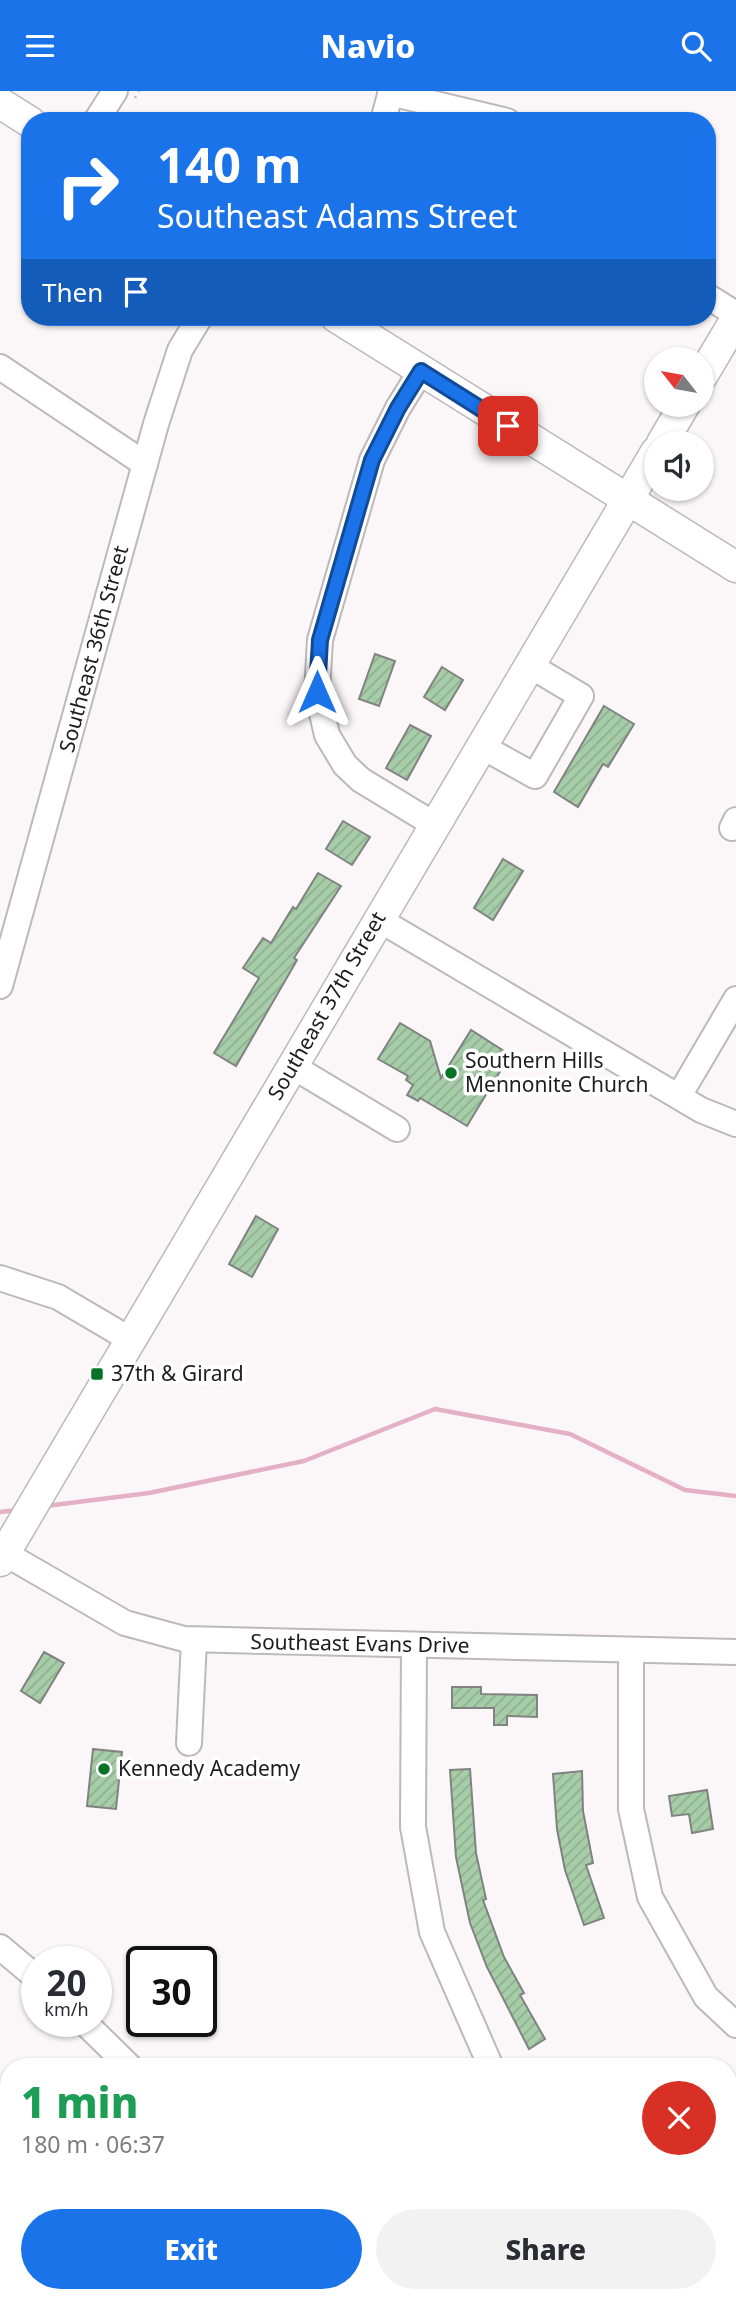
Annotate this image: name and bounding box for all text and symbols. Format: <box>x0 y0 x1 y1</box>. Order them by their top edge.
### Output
text: Navio <box>321 24 415 67</box>
icon: menu <box>21 27 59 65</box>
icon: search <box>677 27 715 65</box>
text: 140 m <box>157 131 302 197</box>
icon: right <box>42 140 133 231</box>
text: Southeast Adams Street <box>157 194 517 237</box>
icon: arrive <box>117 273 155 311</box>
text: Then <box>42 274 103 310</box>
north arrow <box>644 347 714 417</box>
map controls <box>644 347 714 501</box>
pin <box>478 396 538 456</box>
icon: arrive <box>489 407 527 445</box>
button: sound <box>644 431 714 501</box>
street label: Southeast 36th Street <box>52 542 134 755</box>
position arrow <box>280 655 354 729</box>
street label: Southeast 37th Street <box>261 906 392 1105</box>
place label: Southern Hills Mennonite Church <box>465 1046 648 1098</box>
marker: Southern Hills Mennonite Church <box>443 1065 459 1081</box>
place label: 37th & Girard <box>111 1359 244 1387</box>
marker: 37th & Girard <box>89 1366 105 1382</box>
street label: Southeast Evans Drive <box>250 1627 470 1659</box>
place label: Kennedy Academy <box>118 1754 300 1782</box>
marker: Kennedy Academy <box>96 1761 112 1777</box>
speed limit sign: 30 <box>126 1946 217 2037</box>
text: 20 <box>46 1959 87 2006</box>
text: km/h <box>44 1997 89 2021</box>
text: 1 min <box>21 2073 138 2130</box>
button: close <box>642 2081 716 2155</box>
text: 180 m · 06:37 <box>21 2128 165 2160</box>
button: Exit <box>21 2209 362 2289</box>
button: Share <box>376 2209 716 2289</box>

